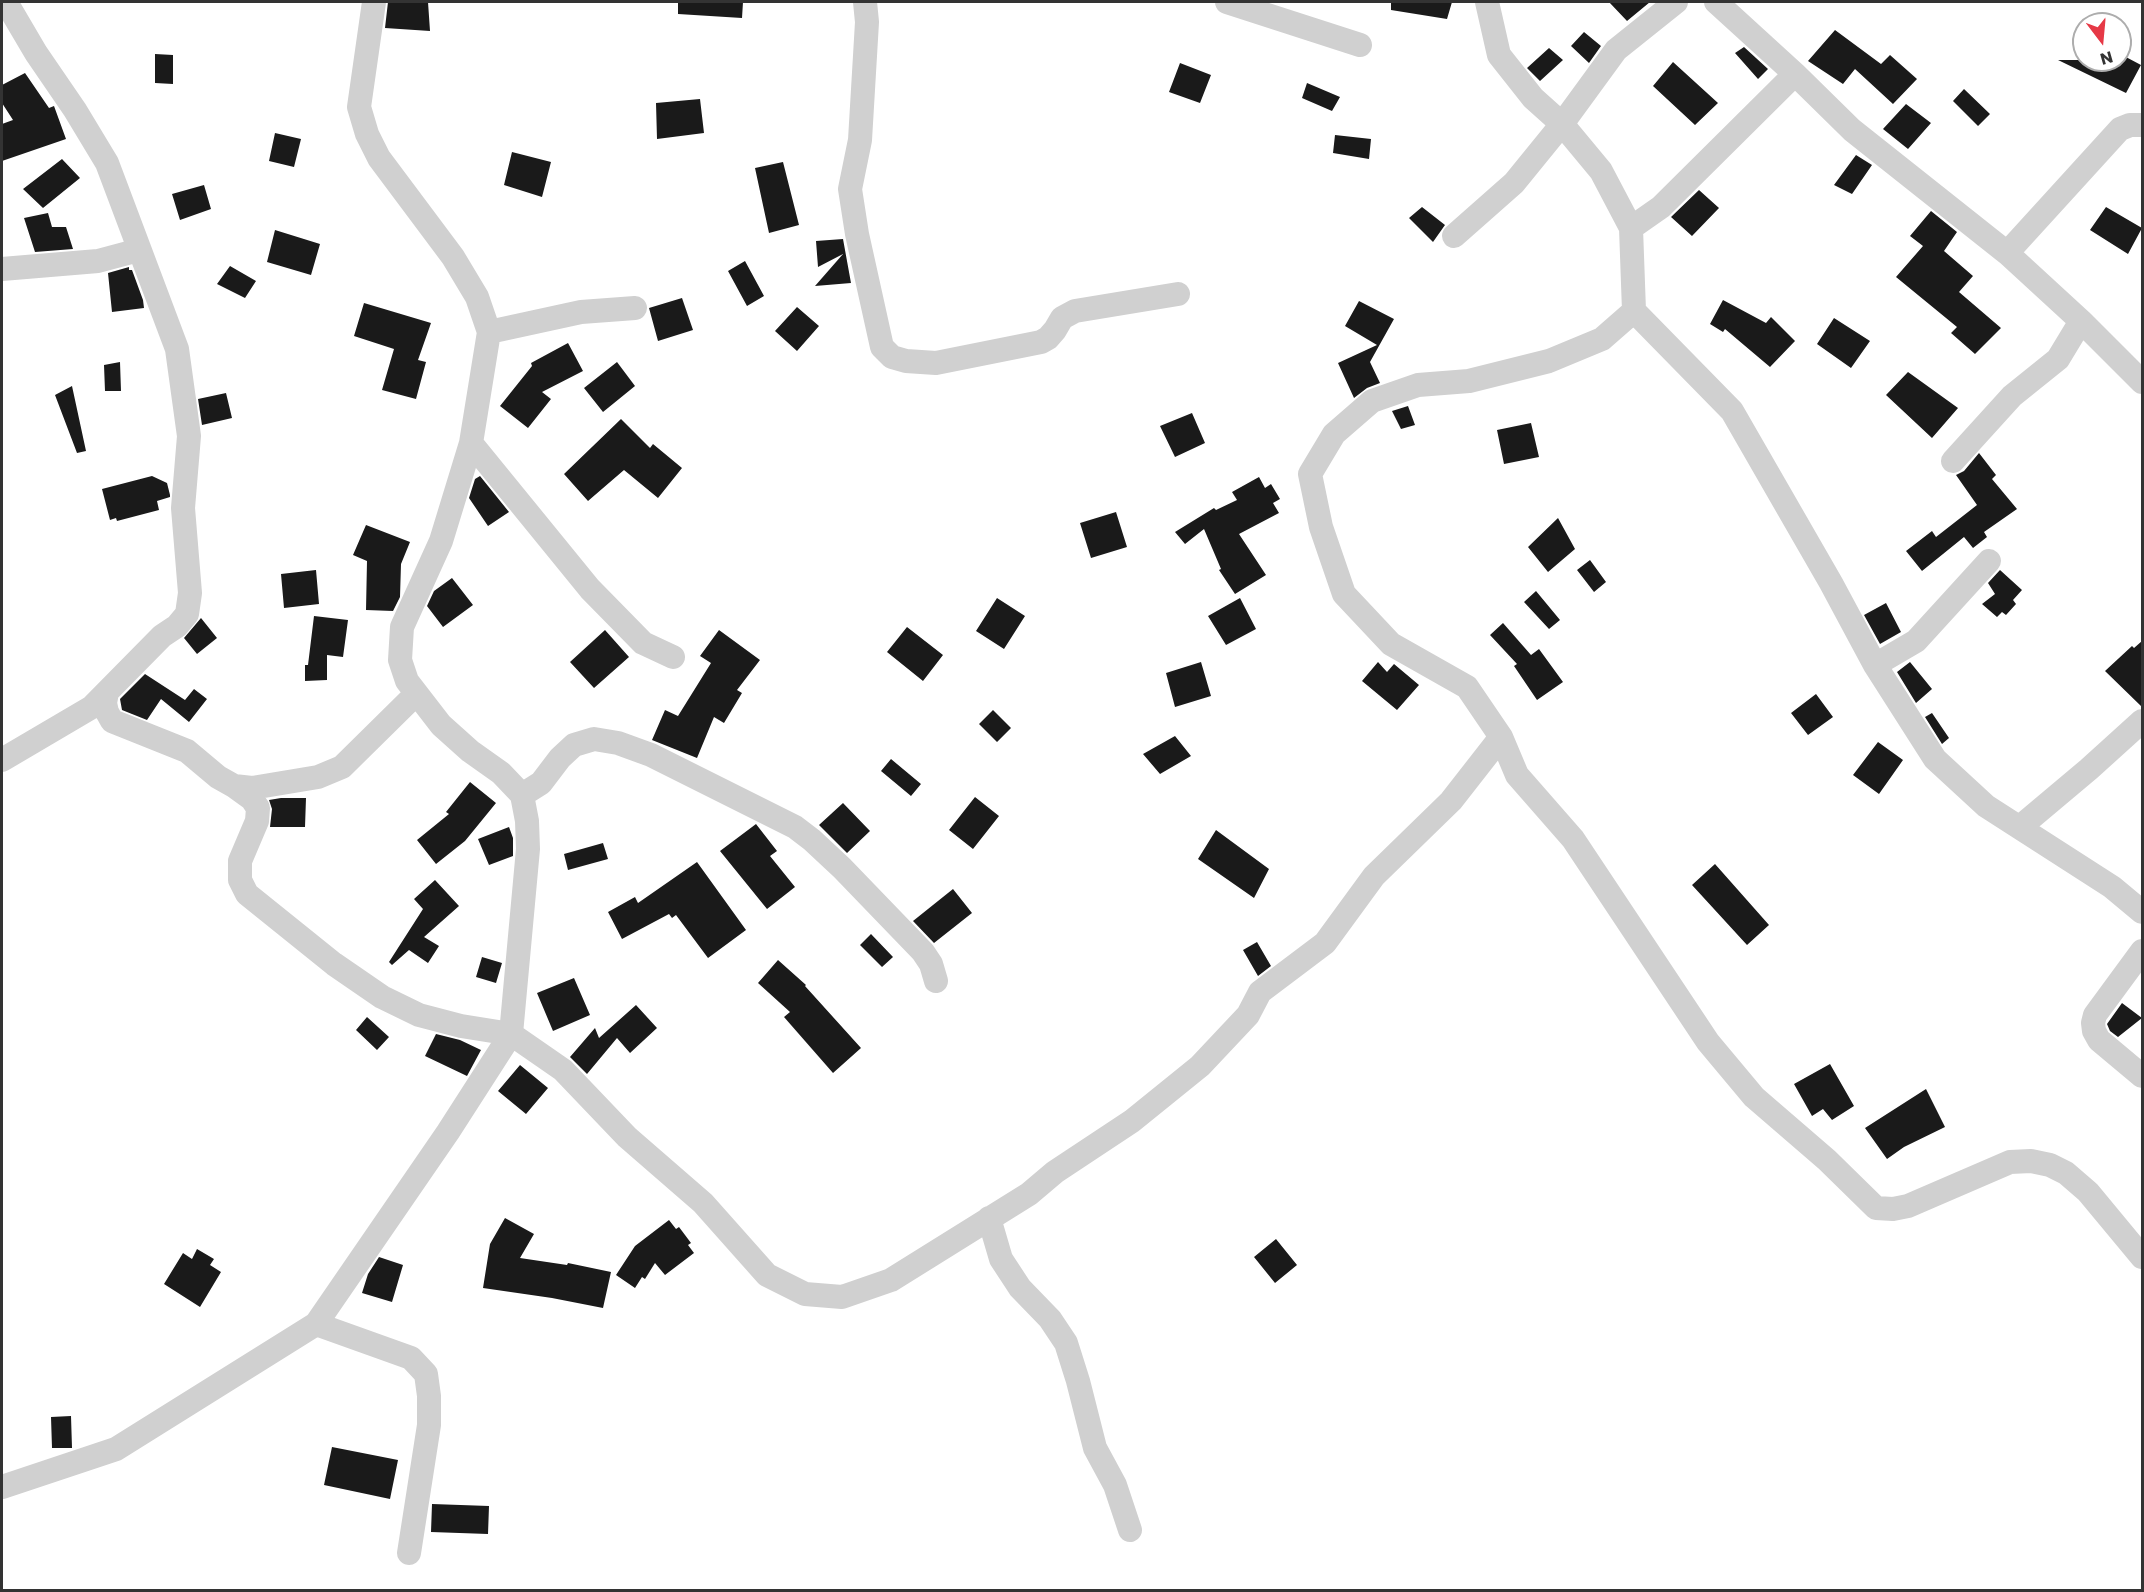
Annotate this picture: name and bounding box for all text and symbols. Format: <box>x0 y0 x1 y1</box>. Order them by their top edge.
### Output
north arrow <box>2072 12 2132 72</box>
text: N <box>2098 45 2116 71</box>

